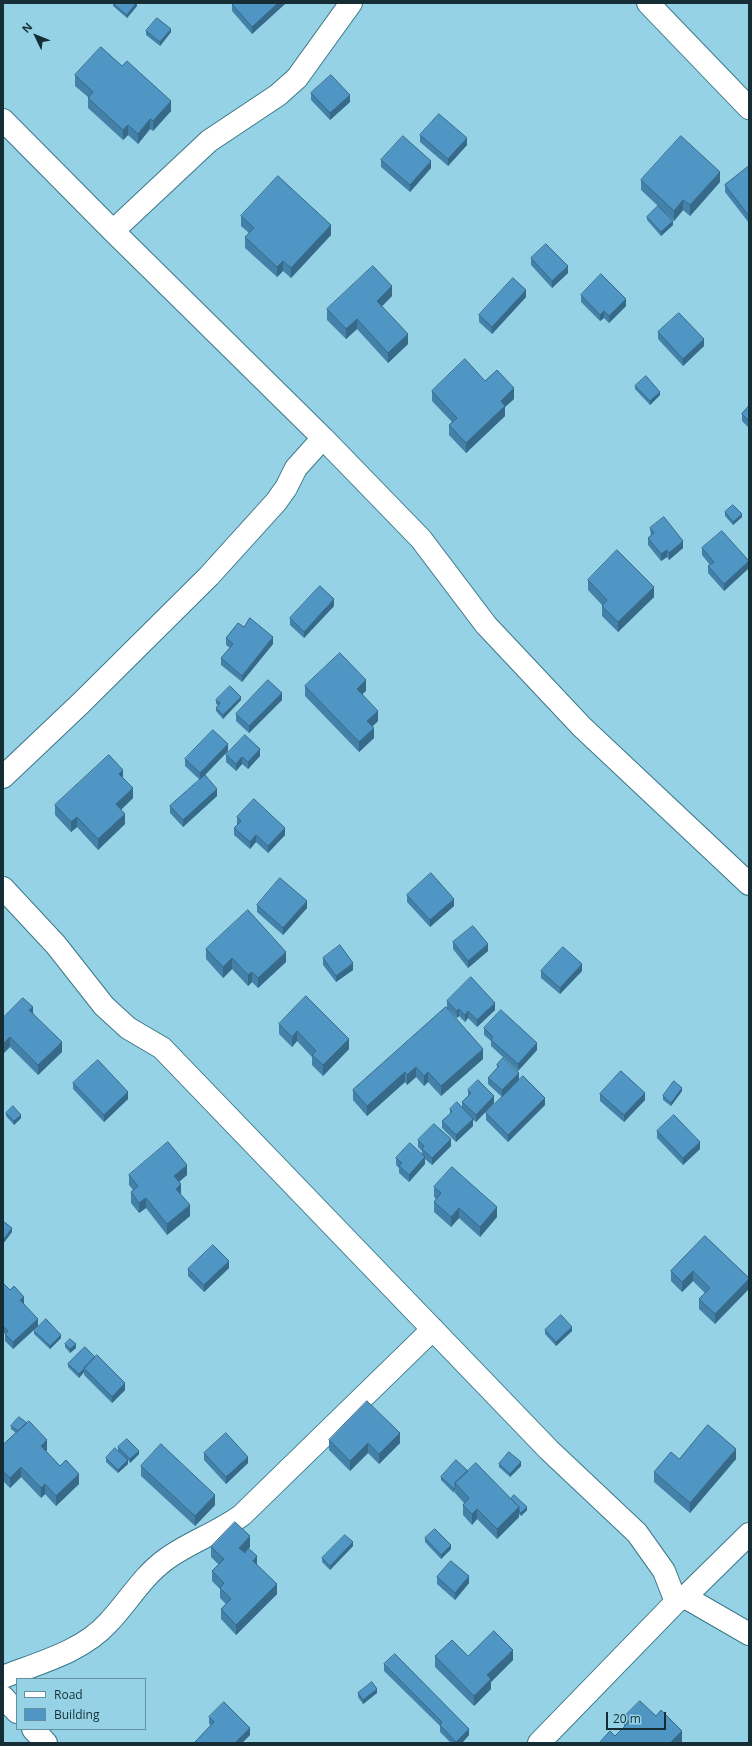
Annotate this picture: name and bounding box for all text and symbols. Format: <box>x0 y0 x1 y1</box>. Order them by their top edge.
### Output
north arrow <box>16 16 56 56</box>
text: N <box>18 19 35 36</box>
legend <box>16 1678 146 1730</box>
text: Road <box>54 1686 83 1703</box>
scale bar <box>608 1704 668 1730</box>
text: Building <box>54 1706 99 1723</box>
text: 20 m <box>613 1710 641 1727</box>

